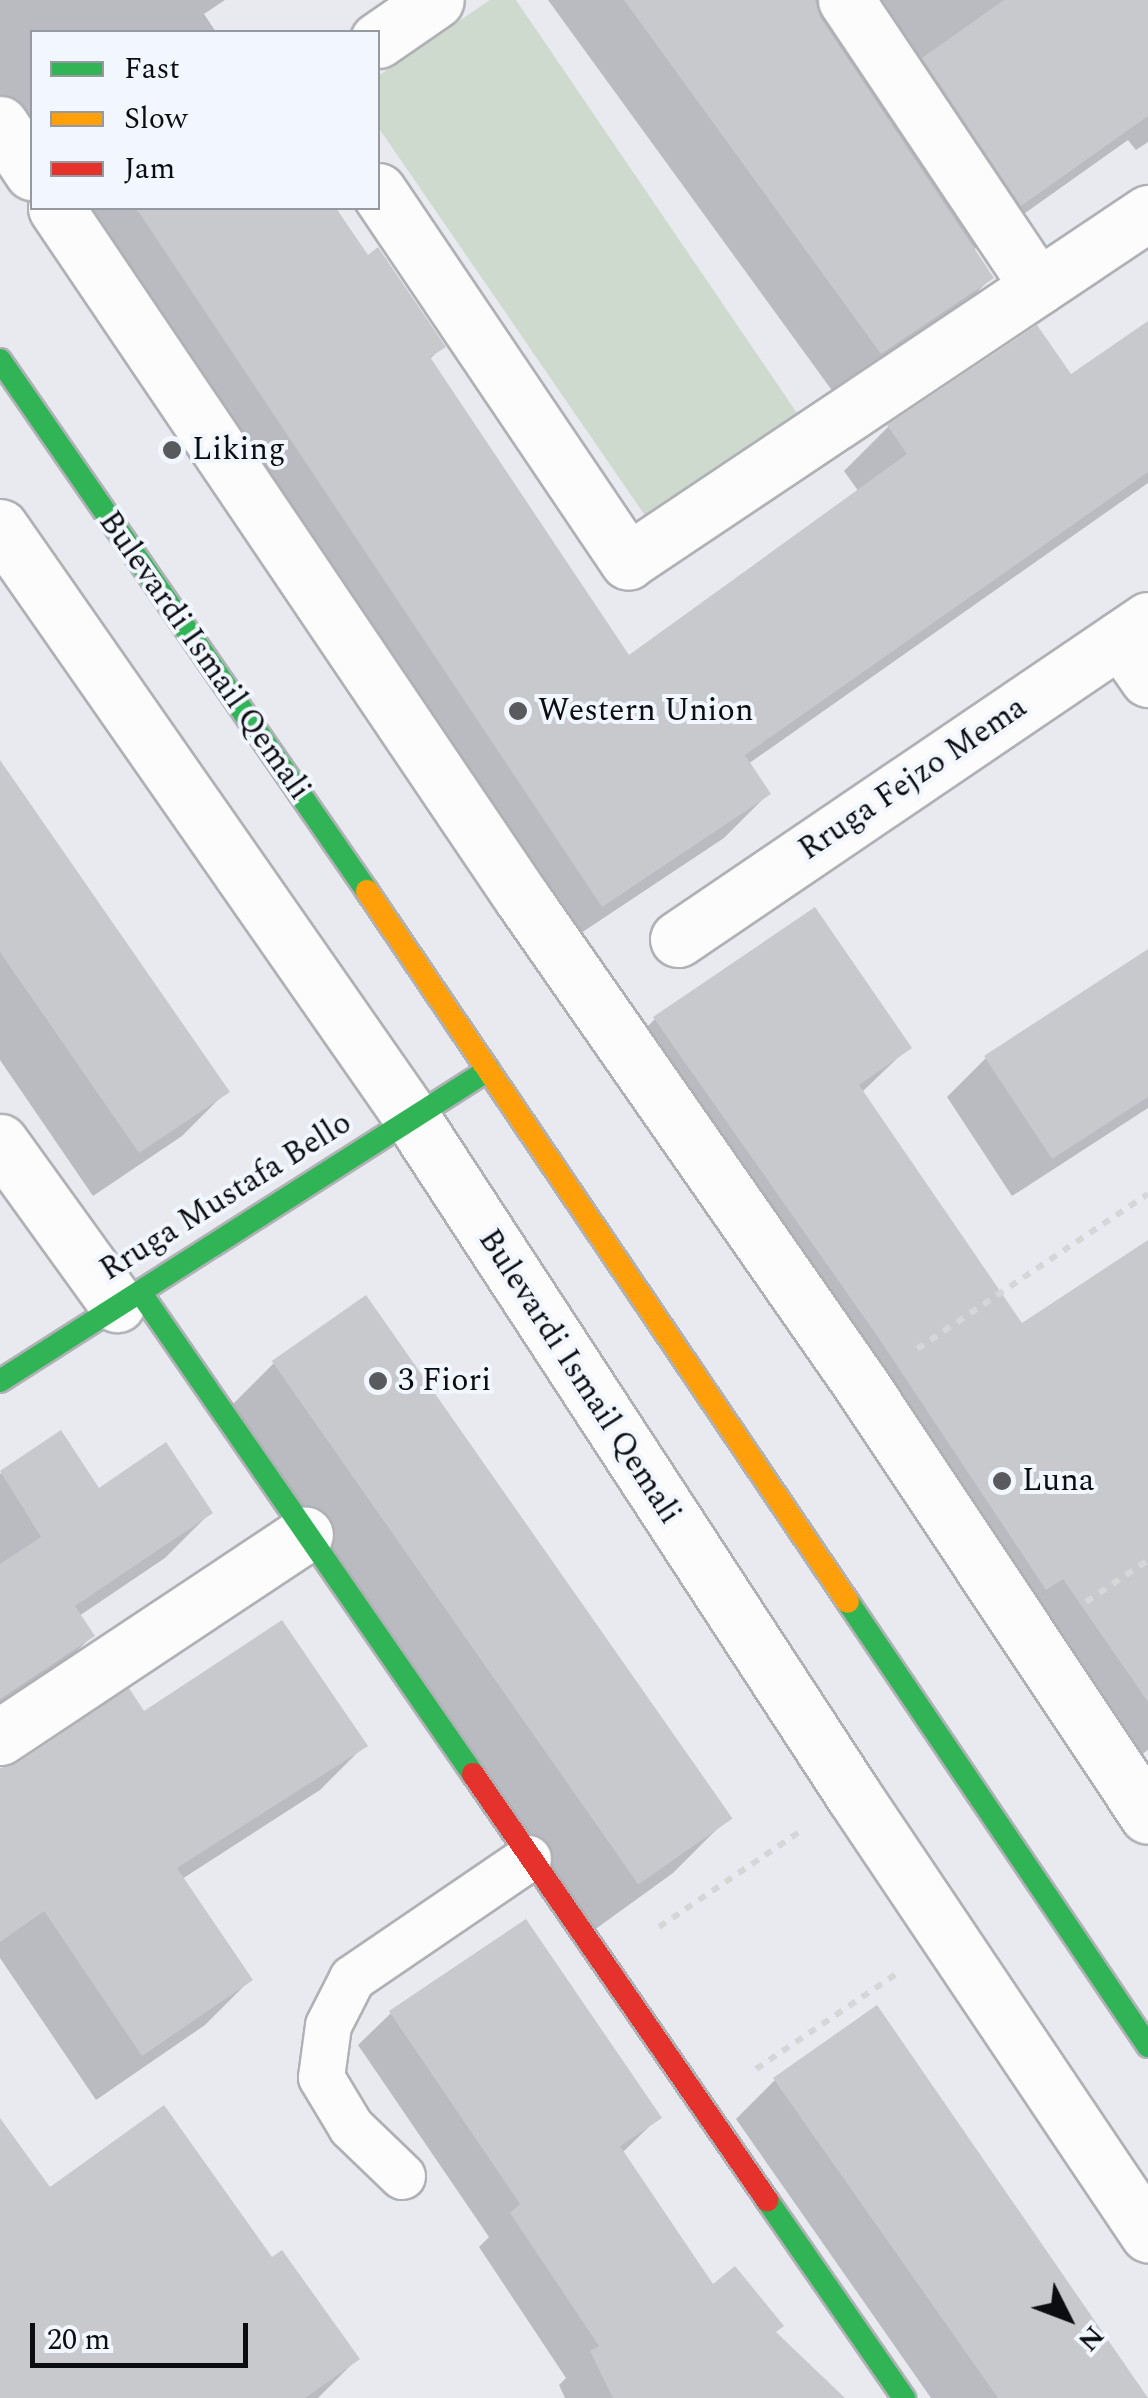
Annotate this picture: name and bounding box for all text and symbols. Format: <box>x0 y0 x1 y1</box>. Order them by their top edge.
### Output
legend <box>30 30 380 210</box>
text: Fast <box>124 46 180 92</box>
text: Slow <box>124 96 188 142</box>
text: Jam <box>124 146 175 192</box>
place label: Liking <box>192 431 285 469</box>
marker: Liking <box>161 439 183 461</box>
street label: Bulevardi Ismail Qemali <box>90 504 318 808</box>
street label: Rruga Fejzo Mema <box>792 689 1034 869</box>
place label: Western Union <box>538 692 754 730</box>
marker: Western Union <box>507 700 529 722</box>
street label: Rruga Mustafa Bello <box>93 1104 359 1290</box>
street label: Bulevardi Ismail Qemali <box>469 1222 689 1532</box>
place label: 3 Fiori <box>398 1362 491 1400</box>
marker: 3 Fiori <box>367 1370 389 1392</box>
place label: Luna <box>1022 1462 1094 1500</box>
marker: Luna <box>991 1470 1013 1492</box>
north arrow <box>1018 2268 1118 2368</box>
scale bar <box>35 2303 252 2365</box>
text: N <box>1067 2316 1114 2361</box>
text: 20 m <box>47 2317 110 2363</box>

